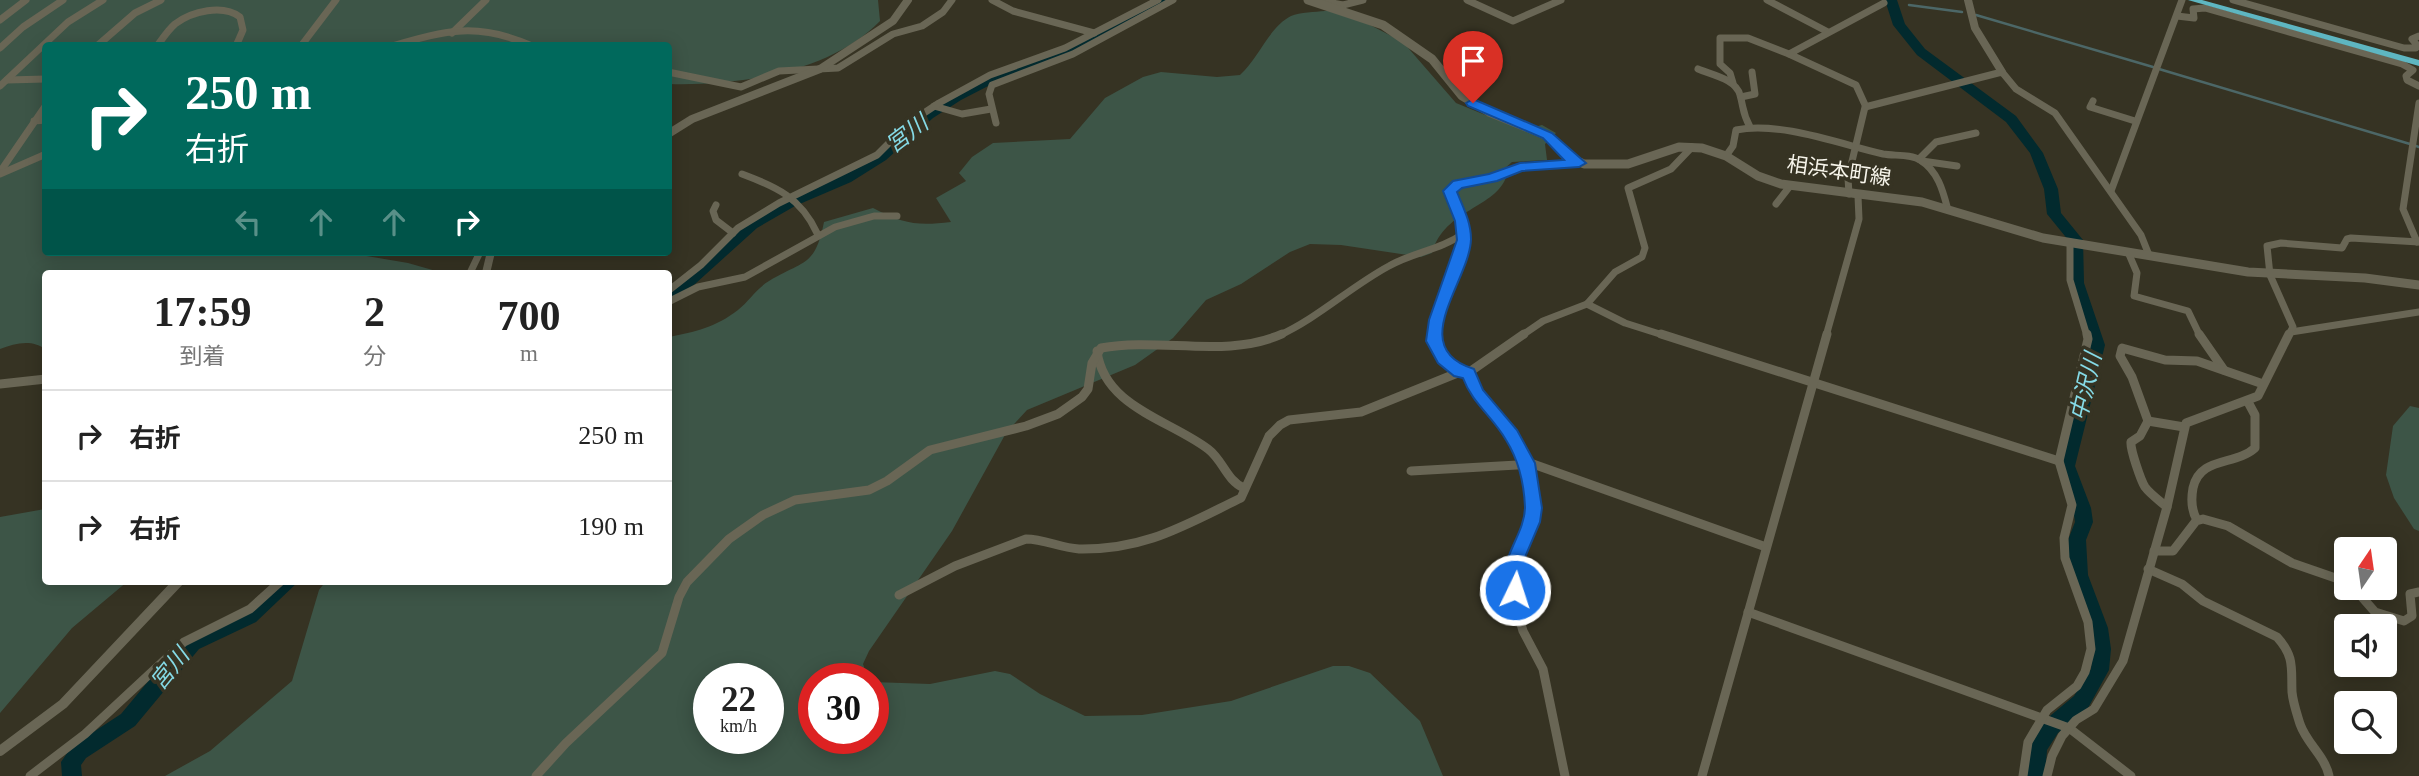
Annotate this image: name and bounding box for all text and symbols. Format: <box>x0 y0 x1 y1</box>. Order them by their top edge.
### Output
pin <box>1443 31 1503 103</box>
icon: arrive <box>1454 42 1492 80</box>
text: 250 m <box>185 65 312 120</box>
icon: right <box>70 70 161 161</box>
water label: 宮川 <box>881 108 935 158</box>
text: 右折 <box>185 131 249 167</box>
street label: 相浜本町線 <box>1785 152 1893 190</box>
icon: left <box>229 203 267 241</box>
icon: ahead <box>302 203 340 241</box>
icon: ahead <box>375 203 413 241</box>
icon: right <box>448 203 486 241</box>
text: 17:59 <box>154 289 252 335</box>
text: 2 <box>364 289 385 335</box>
text: 700 <box>498 293 561 339</box>
text: m <box>520 341 538 366</box>
text: 到着 <box>180 344 226 369</box>
text: 分 <box>363 344 386 369</box>
water label: 中沢川 <box>2066 348 2107 423</box>
icon: right <box>70 417 108 455</box>
text: 250 m <box>578 421 644 450</box>
text: 右折 <box>129 424 181 453</box>
icon: right <box>70 508 108 546</box>
text: 190 m <box>578 512 644 541</box>
text: 右折 <box>129 515 181 544</box>
north arrow <box>2334 537 2398 600</box>
map controls <box>2334 537 2397 754</box>
position arrow <box>1478 553 1552 627</box>
button: sound <box>2334 614 2397 677</box>
water label: 宮川 <box>146 641 196 695</box>
speed limit sign: 30 <box>798 663 889 754</box>
text: 22 <box>721 680 756 719</box>
button: search <box>2334 691 2397 754</box>
text: km/h <box>720 716 757 736</box>

